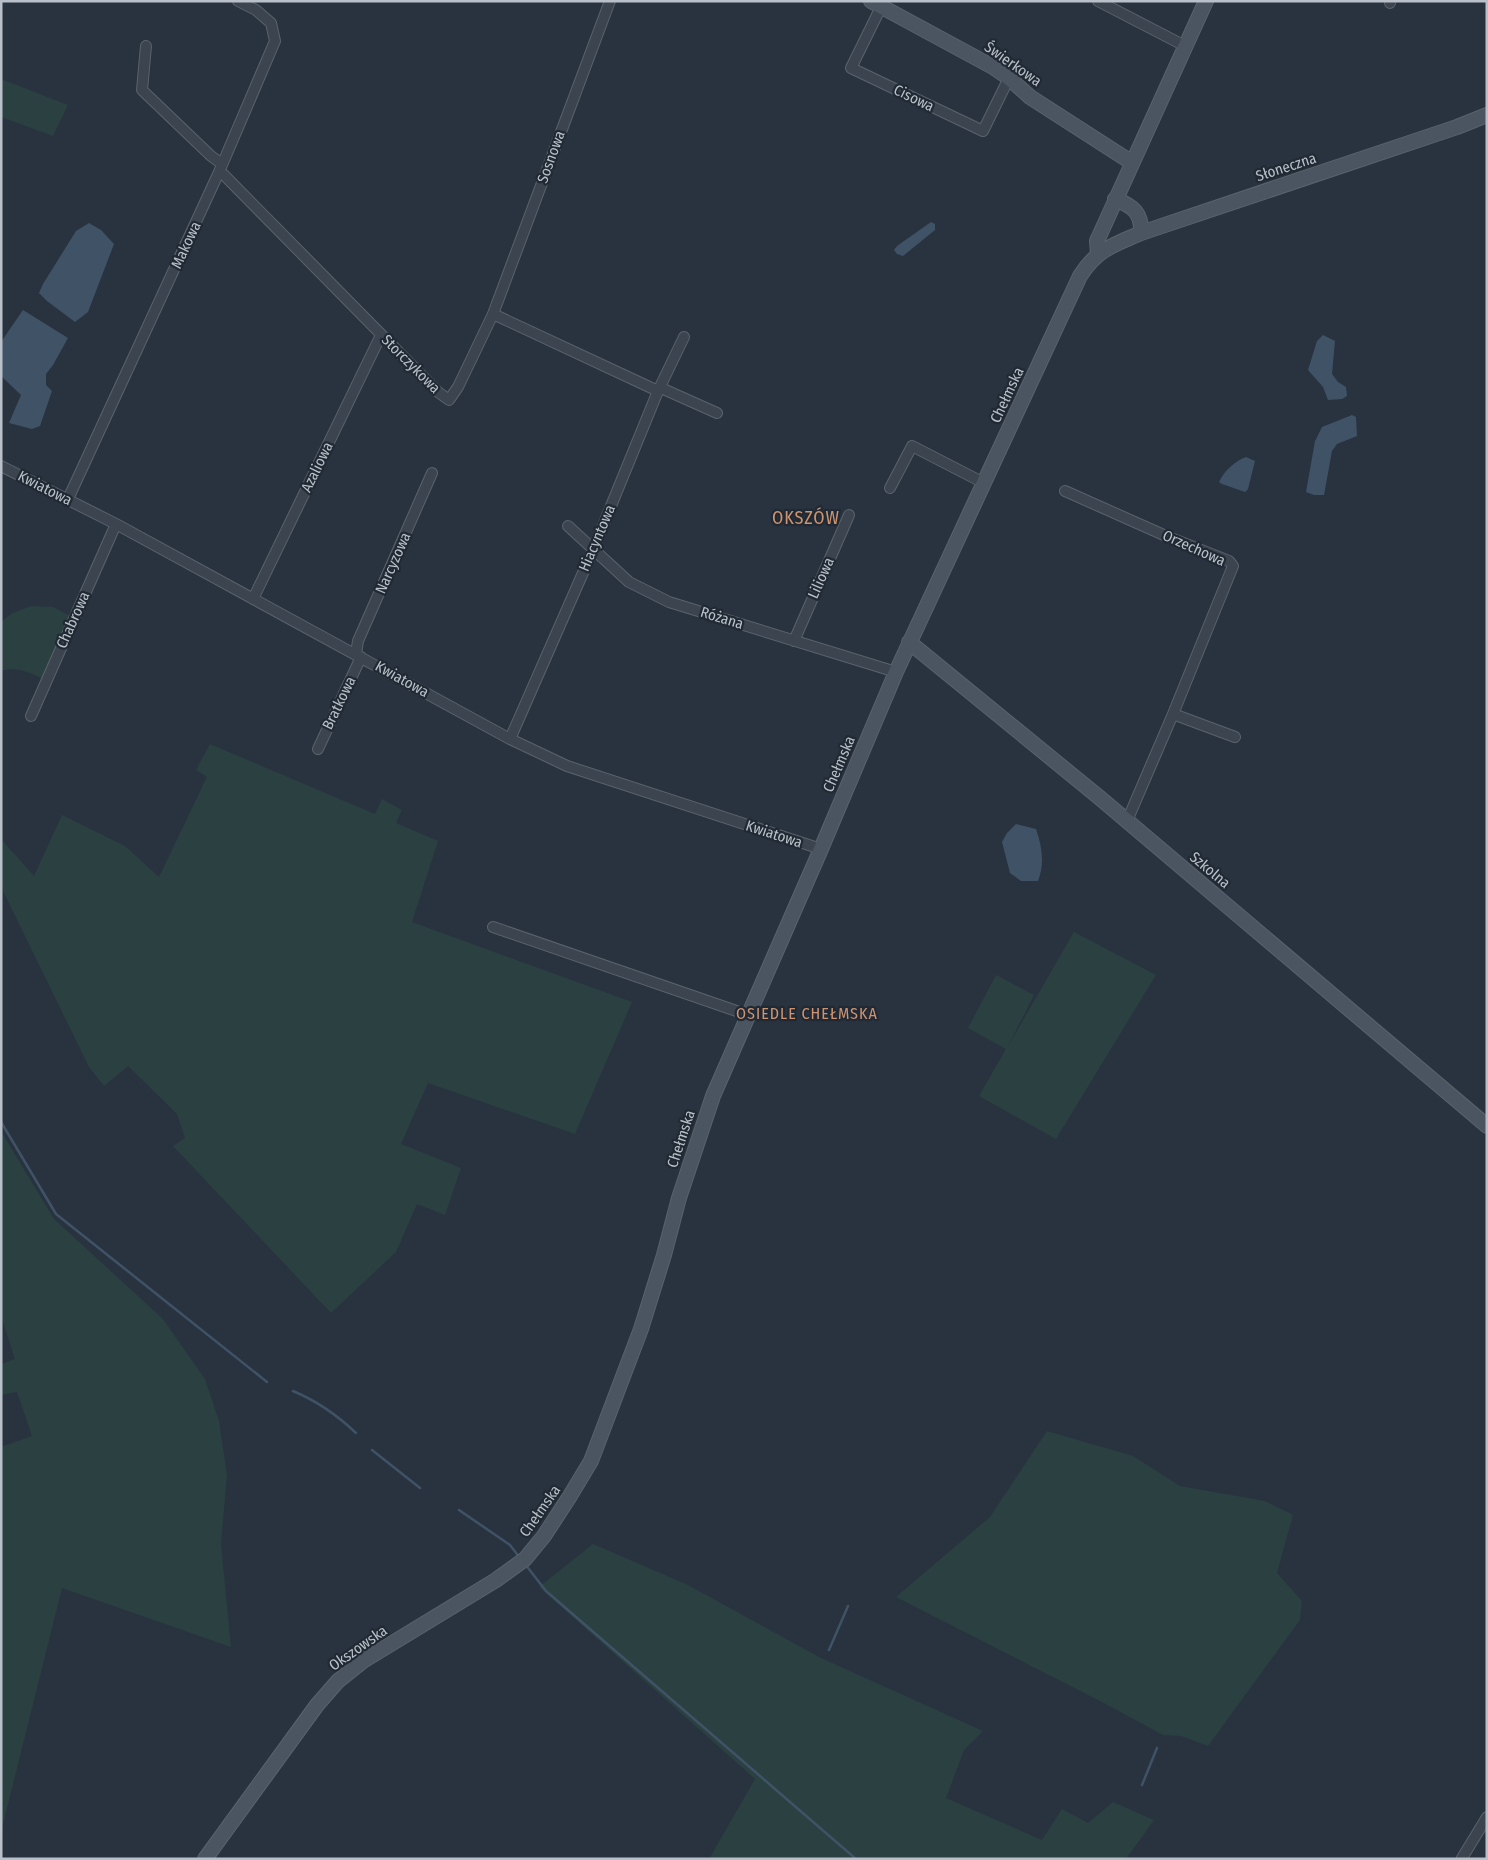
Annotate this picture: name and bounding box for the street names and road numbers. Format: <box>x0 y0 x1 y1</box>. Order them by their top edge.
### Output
street label: Świerkowa <box>981 38 1045 90</box>
street label: Cisowa <box>891 81 937 115</box>
street label: Sosnowa <box>533 128 569 186</box>
street label: Słoneczna <box>1254 149 1318 185</box>
street label: Makowa <box>167 219 205 271</box>
street label: Storczykowa <box>378 331 444 397</box>
street label: Chełmska <box>986 364 1028 426</box>
street label: Azaliowa <box>297 439 337 495</box>
street label: Kwiatowa <box>15 467 75 509</box>
street label: Hiacyntowa <box>575 502 619 574</box>
street label: Orzechowa <box>1160 526 1228 570</box>
street label: Narcyzowa <box>372 530 414 596</box>
street label: Liliowa <box>804 555 838 601</box>
street label: Chabrowa <box>52 589 94 651</box>
street label: Różana <box>698 603 746 633</box>
street label: Kwiatowa <box>372 657 432 701</box>
street label: Bratkowa <box>318 673 360 733</box>
street label: Chełmska <box>819 733 859 795</box>
street label: Kwiatowa <box>743 816 805 852</box>
street label: Szkolna <box>1186 848 1234 892</box>
street label: Chełmska <box>663 1108 699 1170</box>
street label: Chełmska <box>516 1482 564 1540</box>
street label: Okszowska <box>325 1621 391 1675</box>

